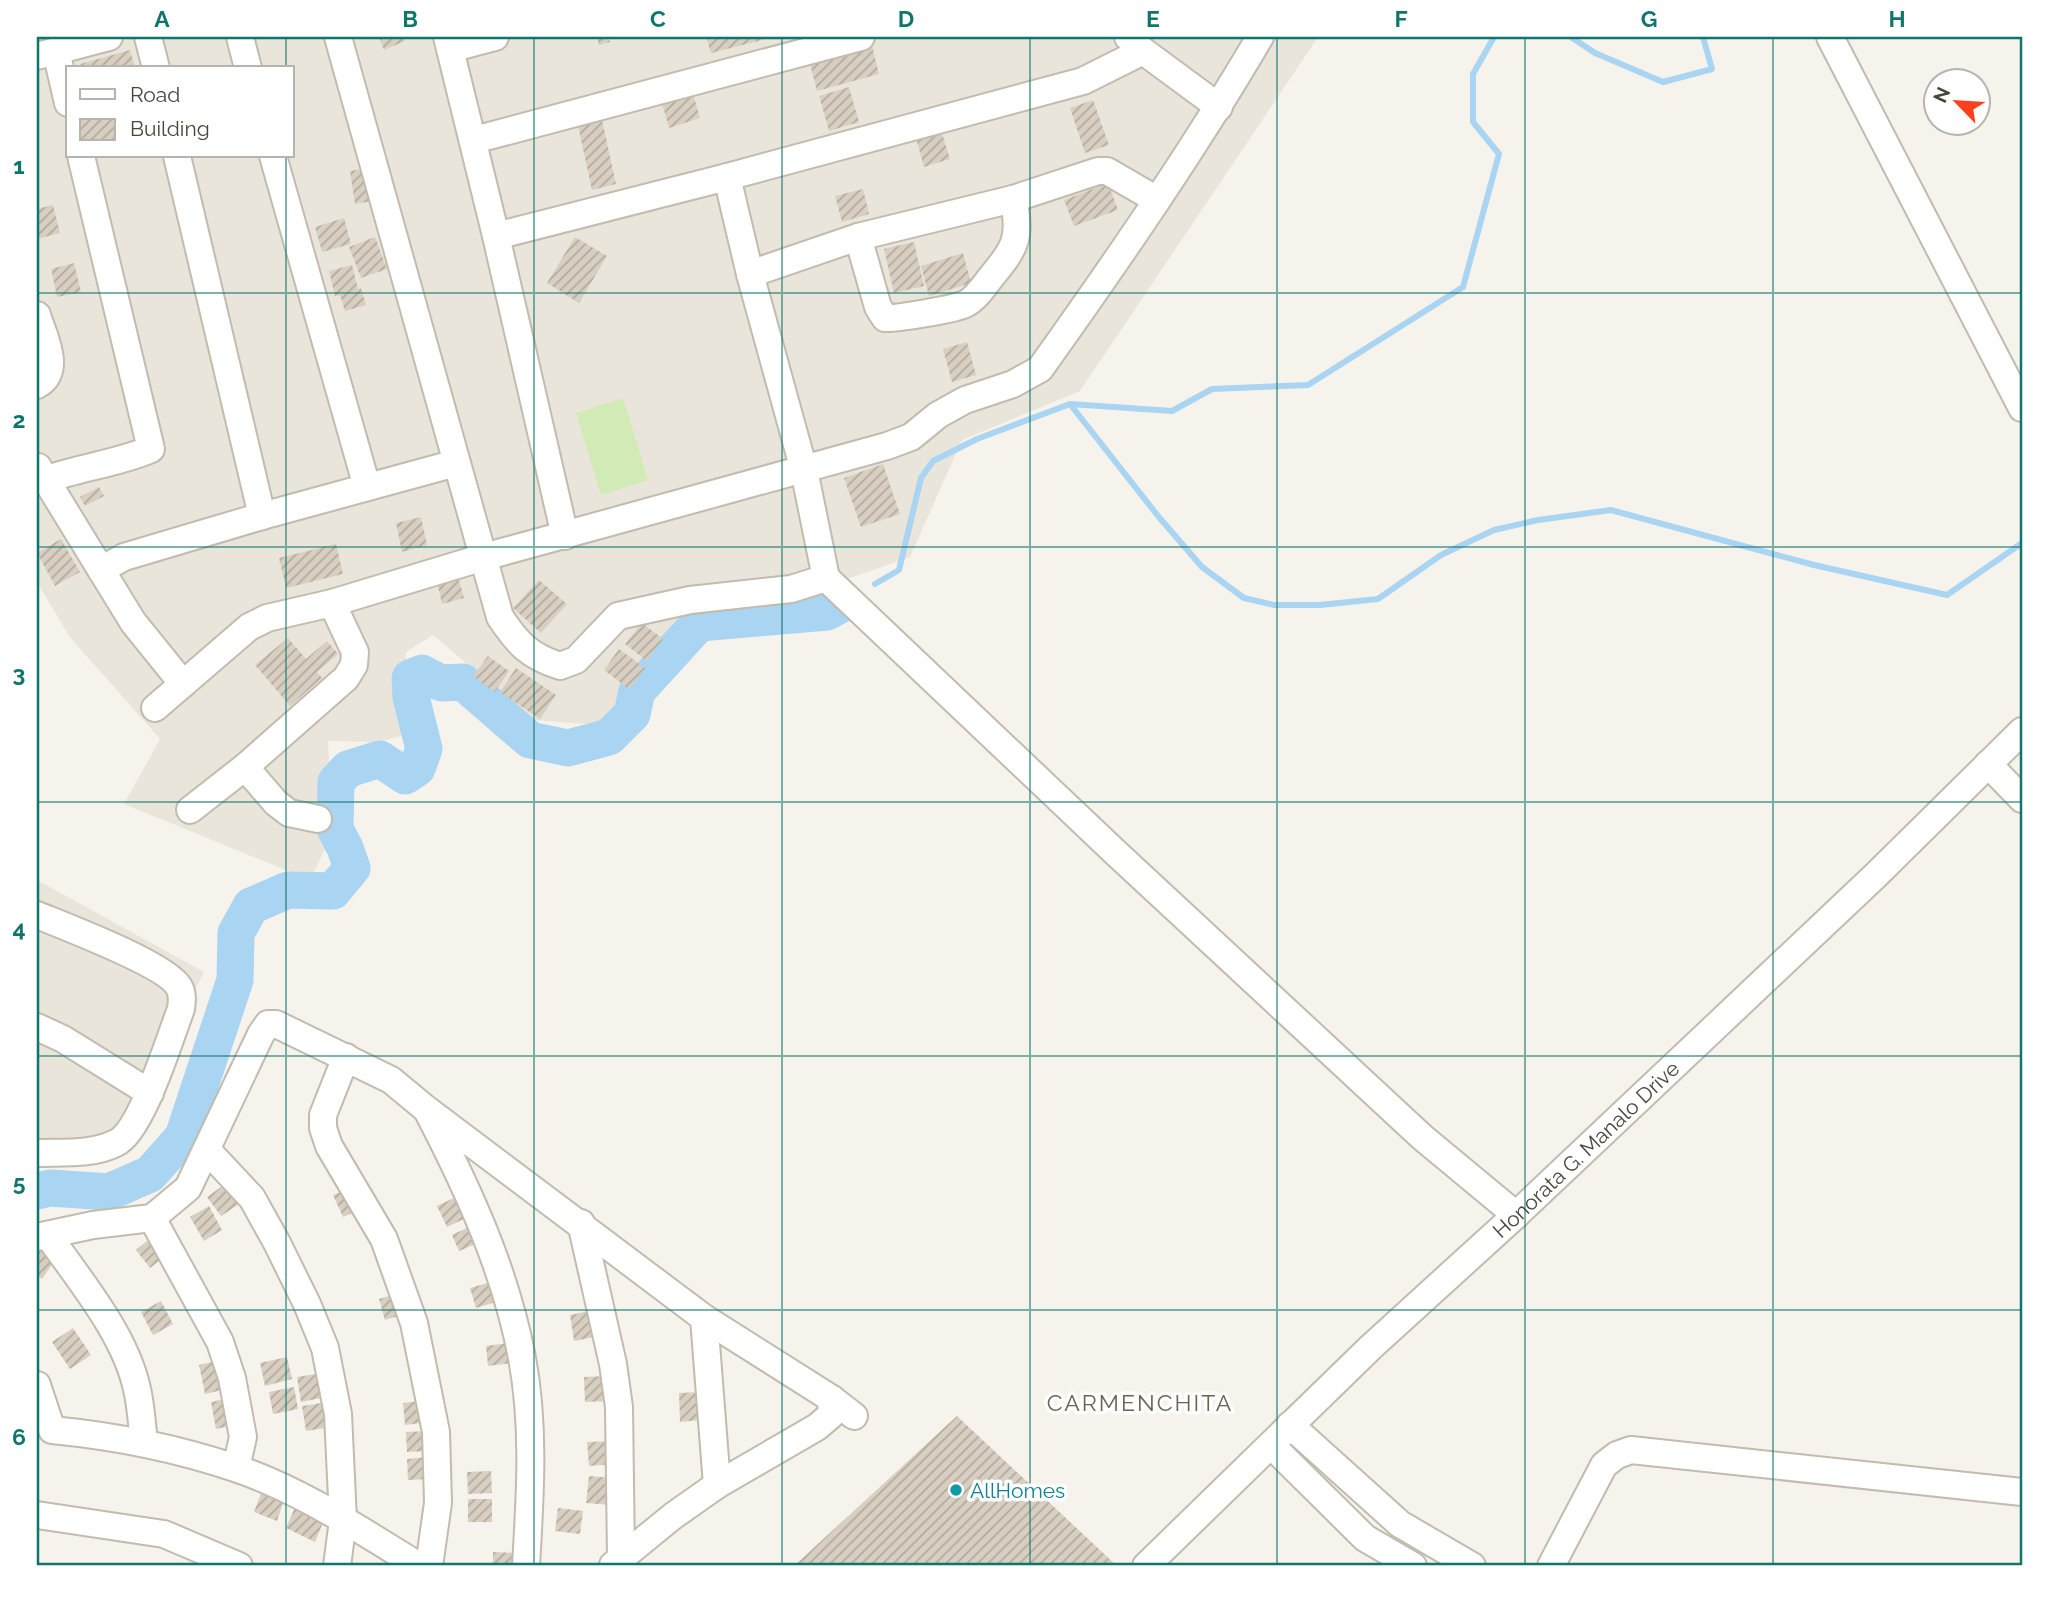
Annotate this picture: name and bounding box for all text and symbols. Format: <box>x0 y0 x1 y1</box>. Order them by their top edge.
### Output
text: A <box>154 5 170 32</box>
text: B <box>402 5 418 32</box>
text: C <box>650 5 666 32</box>
text: D <box>898 5 914 32</box>
text: E <box>1146 5 1160 32</box>
text: F <box>1394 5 1408 32</box>
text: G <box>1641 5 1657 32</box>
text: H <box>1888 5 1906 32</box>
legend <box>66 66 294 158</box>
north arrow <box>1923 66 1993 136</box>
text: Road <box>130 82 180 107</box>
text: N <box>1929 84 1955 106</box>
text: Building <box>130 116 210 141</box>
text: 1 <box>13 152 25 179</box>
text: 2 <box>13 406 25 433</box>
text: 3 <box>13 660 25 687</box>
text: 4 <box>12 915 26 942</box>
street label: Honorata G. Manalo Drive <box>1487 1055 1684 1243</box>
text: 5 <box>13 1169 26 1196</box>
district label: CARMENCHITA <box>1047 1389 1233 1416</box>
text: 6 <box>12 1423 26 1450</box>
place label: AllHomes <box>970 1478 1065 1503</box>
marker: AllHomes <box>948 1482 964 1498</box>

